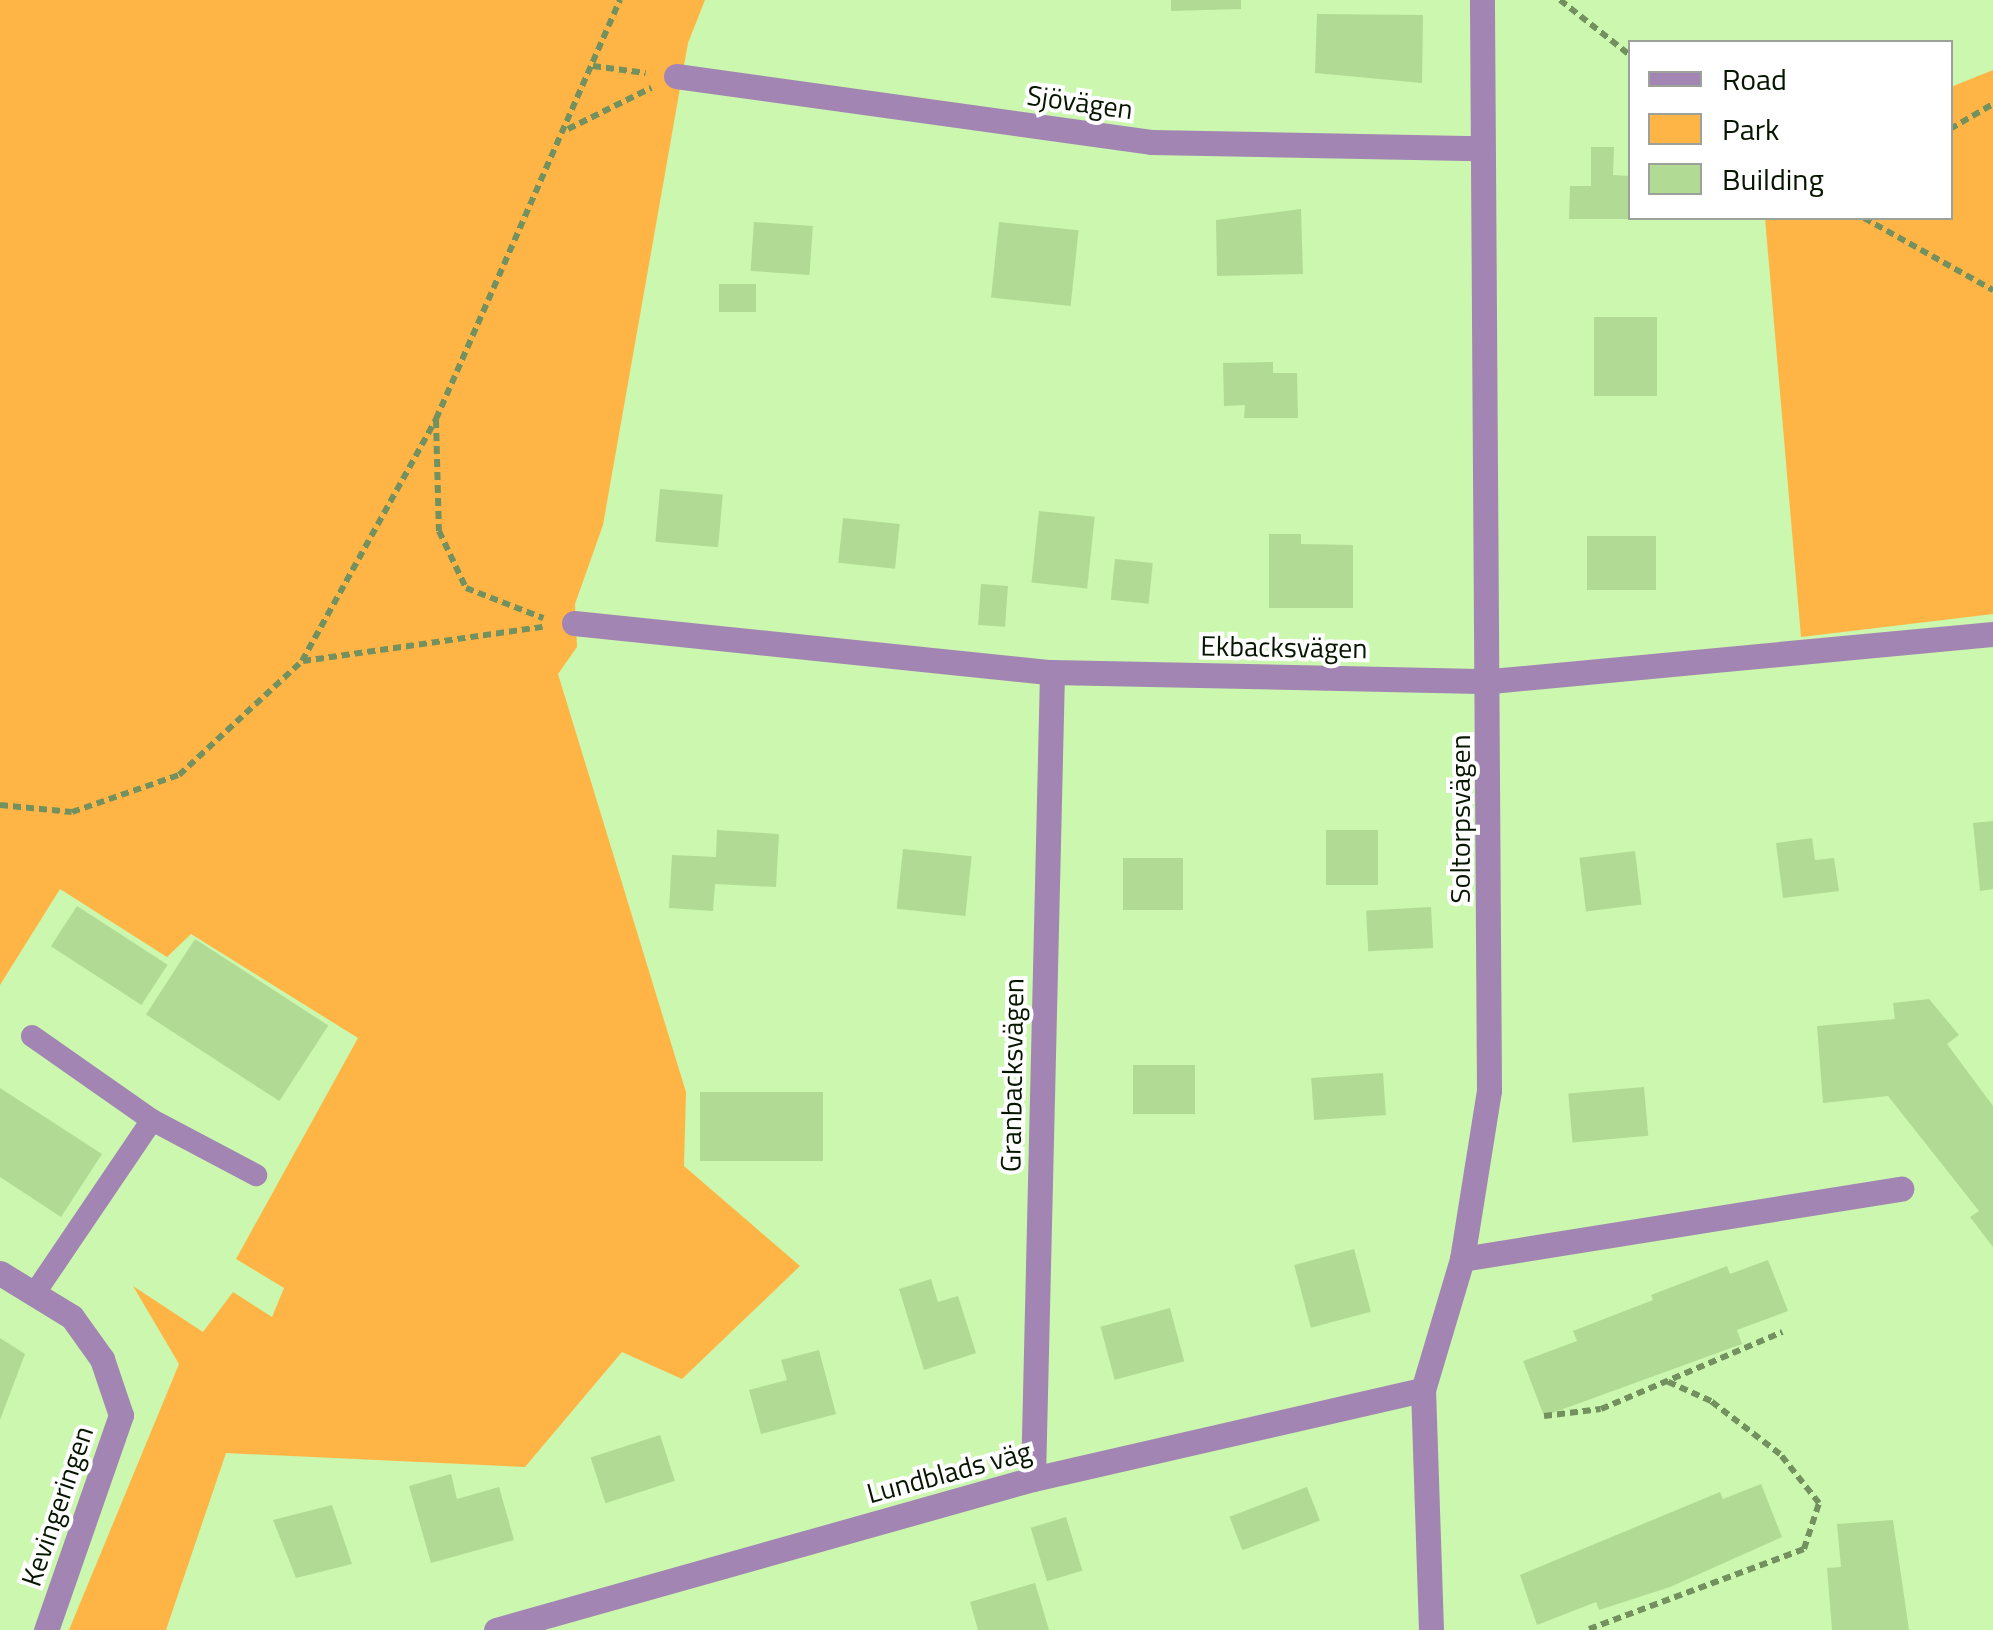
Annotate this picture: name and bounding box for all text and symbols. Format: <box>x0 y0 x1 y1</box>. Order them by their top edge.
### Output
legend <box>1628 40 1953 220</box>
text: Road <box>1722 56 1787 102</box>
street label: Sjövägen <box>1025 78 1135 126</box>
text: Park <box>1722 106 1779 152</box>
text: Building <box>1722 156 1824 202</box>
street label: Ekbacksvägen <box>1200 629 1368 665</box>
street label: Soltorpsvägen <box>1443 734 1477 904</box>
street label: Granbacksvägen <box>994 978 1030 1172</box>
street label: Kevingeringen <box>14 1422 100 1590</box>
street label: Lundblads väg <box>863 1434 1035 1510</box>

